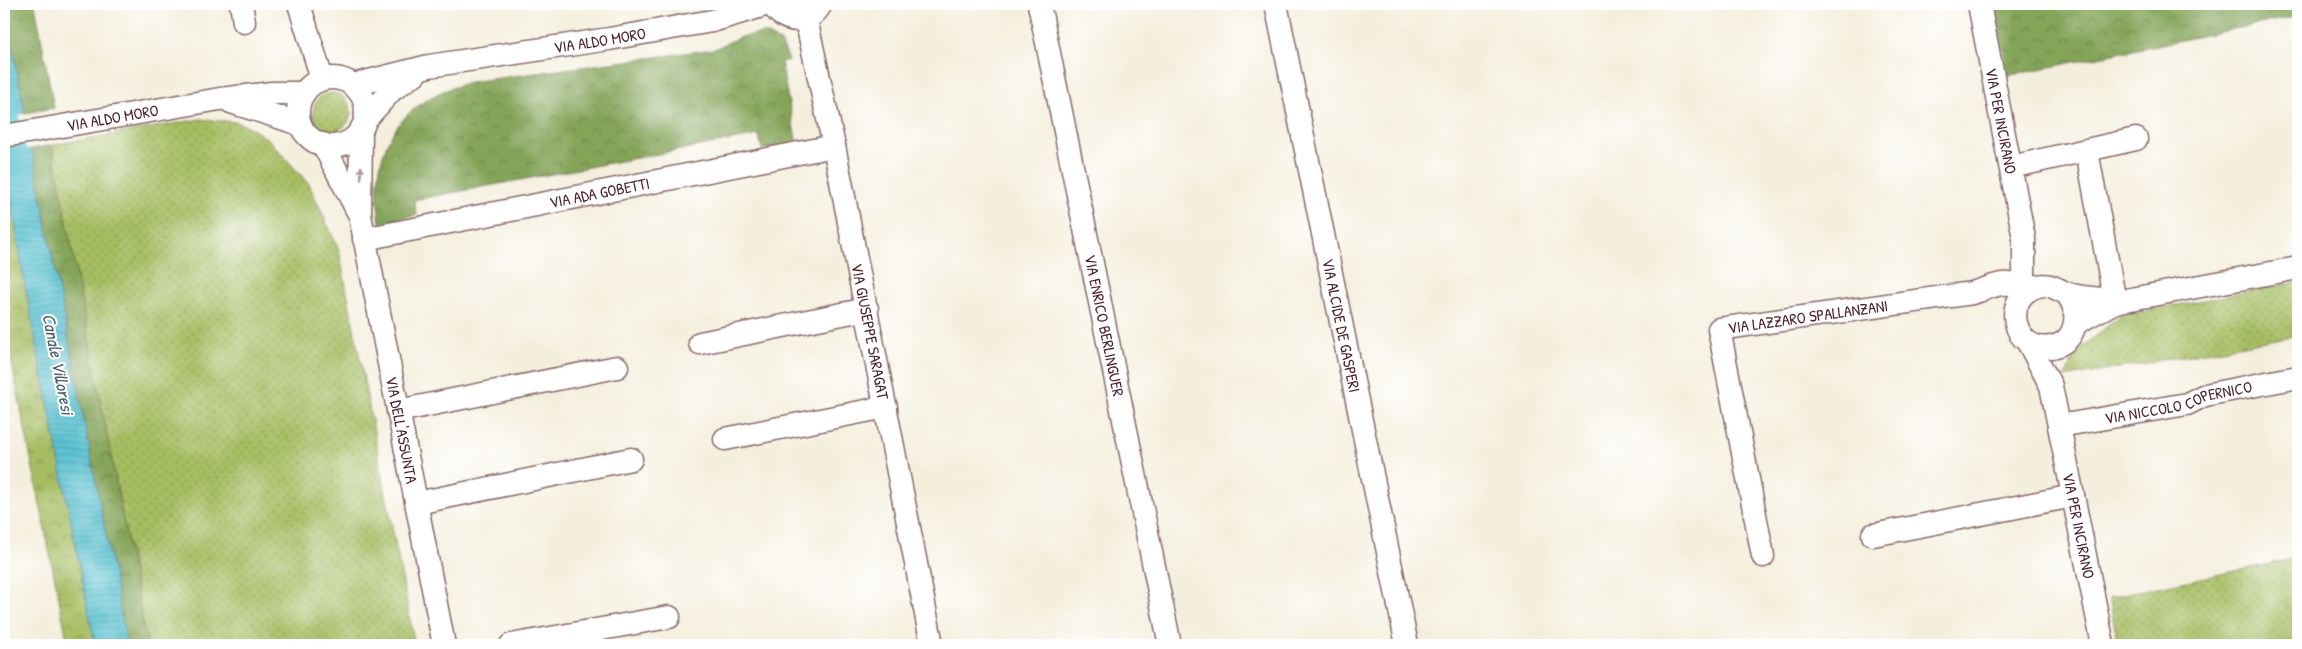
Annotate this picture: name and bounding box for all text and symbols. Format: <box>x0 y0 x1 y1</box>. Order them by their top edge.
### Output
street label: VIA ALDO MORO <box>552 22 648 58</box>
street label: VIA PER INCIRANO <box>1981 66 2022 176</box>
street label: VIA ALDO MORO <box>65 99 160 136</box>
one-way arrow <box>357 164 365 180</box>
street label: VIA ADA GOBETTI <box>547 172 651 213</box>
street label: VIA ENRICO BERLINGUER <box>1080 253 1130 398</box>
street label: VIA ALCIDE DE GASPERI <box>1317 257 1366 394</box>
street label: VIA GIUSEPPE SARAGAT <box>846 261 895 402</box>
street label: VIA LAZZARO SPALLANZANI <box>1726 294 1889 339</box>
water label: Canale Villoresi <box>36 311 81 418</box>
street label: VIA DELL'ASSUNTA <box>381 375 423 486</box>
street label: VIA NICCOLO COPERNICO <box>2103 375 2254 429</box>
street label: VIA PER INCIRANO <box>2058 471 2100 581</box>

